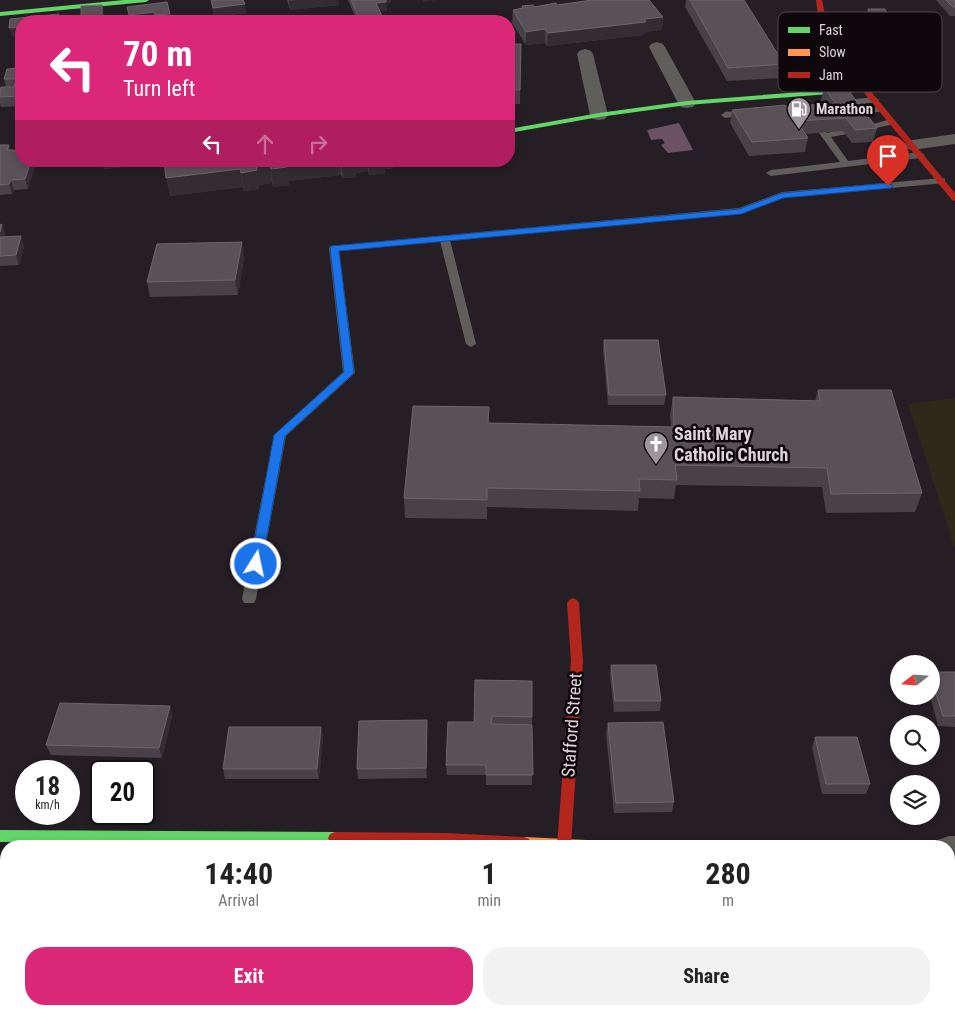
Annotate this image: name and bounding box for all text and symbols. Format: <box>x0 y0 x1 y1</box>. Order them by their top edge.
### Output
legend <box>778 12 942 92</box>
text: Fast <box>819 22 843 38</box>
text: 70 m <box>123 34 192 75</box>
icon: left <box>40 35 105 100</box>
text: Slow <box>819 44 846 60</box>
text: Jam <box>819 67 843 83</box>
text: Turn left <box>123 76 195 101</box>
fuel station icon: Marathon <box>786 96 812 130</box>
place label: Marathon <box>816 100 873 118</box>
icon: left <box>198 130 226 158</box>
icon: ahead <box>251 130 279 158</box>
icon: right <box>304 130 332 158</box>
pin <box>867 135 909 186</box>
icon: arrive <box>874 142 902 170</box>
place label: Saint Mary Catholic Church <box>674 423 788 465</box>
church icon: Saint Mary Catholic Church <box>643 431 669 465</box>
position arrow <box>229 537 281 589</box>
north arrow <box>890 655 940 705</box>
map controls <box>890 655 940 825</box>
street label: Stafford Street <box>557 672 586 778</box>
button: search <box>890 715 940 765</box>
speed limit sign: 20 <box>90 760 155 825</box>
text: 18 <box>35 772 60 801</box>
button: layers <box>890 775 940 825</box>
text: km/h <box>35 798 60 812</box>
text: 14:40 <box>204 856 273 891</box>
text: 1 <box>482 856 497 891</box>
text: 280 <box>705 856 751 891</box>
text: Arrival <box>218 891 259 910</box>
text: min <box>477 891 501 910</box>
text: m <box>722 891 734 910</box>
button: Exit <box>25 947 473 1005</box>
button: Share <box>483 947 930 1005</box>

